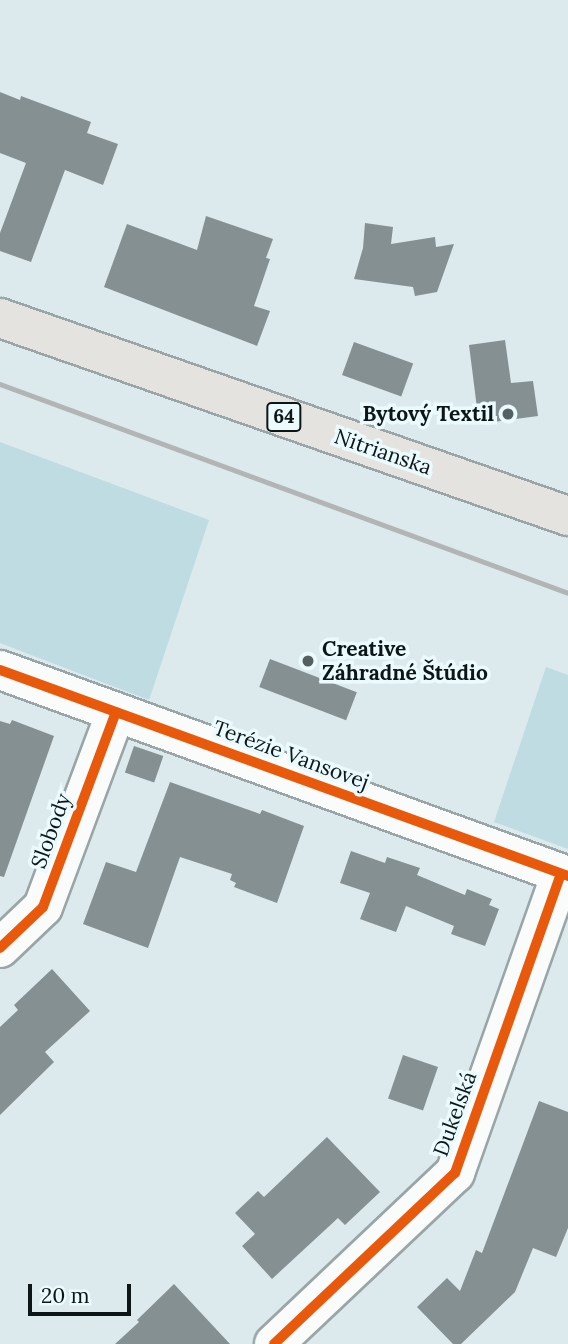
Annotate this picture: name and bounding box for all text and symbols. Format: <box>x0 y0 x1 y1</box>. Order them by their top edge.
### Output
place label: Bytový Textil <box>363 401 494 427</box>
road number: 64 <box>265 402 303 432</box>
marker: Bytový Textil <box>500 406 516 422</box>
street label: Nitrianska <box>331 424 435 480</box>
place label: Creative Záhradné Štúdio <box>322 636 488 686</box>
marker: Creative Záhradné Štúdio <box>300 653 316 669</box>
street label: Terézie Vansovej <box>210 715 372 795</box>
street label: Slobody <box>26 790 76 872</box>
street label: Dukelská <box>428 1068 482 1160</box>
scale bar <box>32 1270 135 1314</box>
text: 20 m <box>41 1282 90 1309</box>

